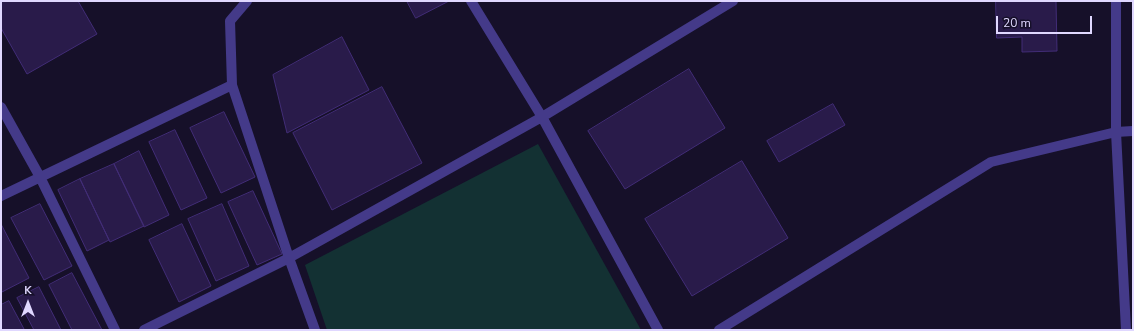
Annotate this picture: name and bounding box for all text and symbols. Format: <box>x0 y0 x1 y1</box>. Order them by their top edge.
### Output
scale bar <box>998 8 1094 34</box>
text: 20 m <box>1003 15 1031 31</box>
north arrow <box>8 283 48 323</box>
text: K <box>24 283 32 298</box>

